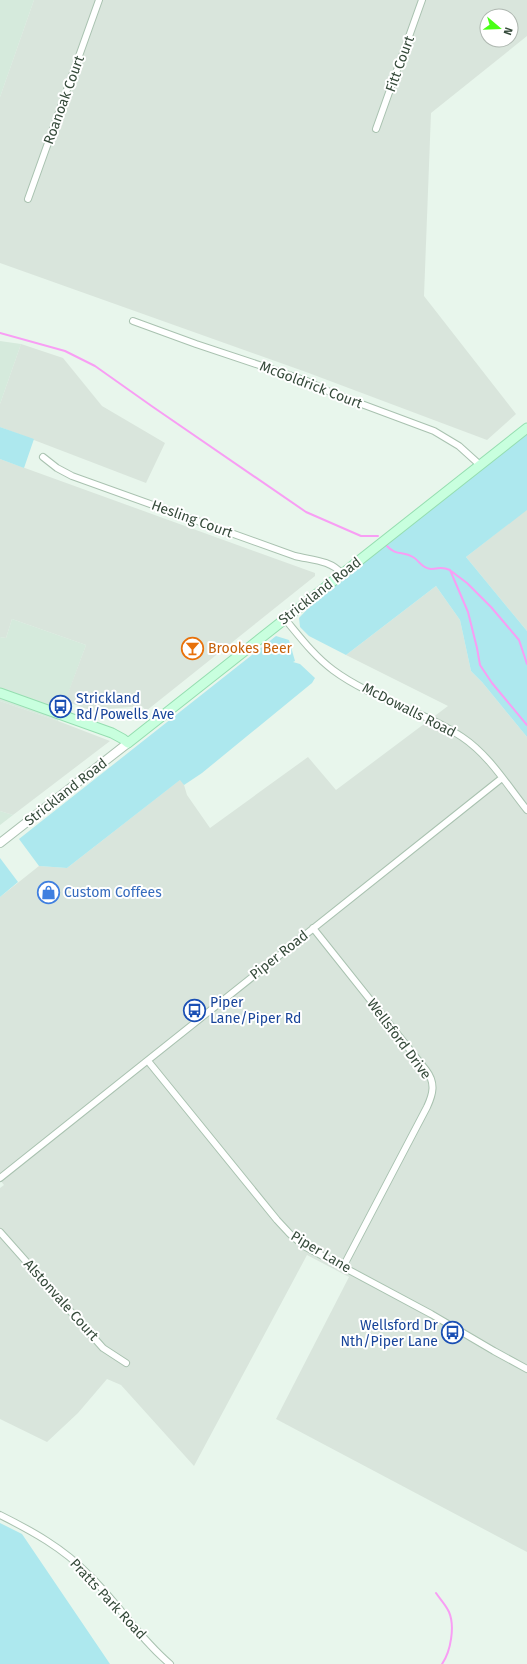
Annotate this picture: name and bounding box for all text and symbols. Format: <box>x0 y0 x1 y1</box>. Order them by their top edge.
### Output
north arrow <box>479 8 519 48</box>
text: N <box>501 26 515 37</box>
street label: Fitt Court <box>382 33 418 94</box>
street label: Roanoak Court <box>40 53 88 147</box>
street label: McGoldrick Court <box>257 358 365 413</box>
street label: Hesling Court <box>149 496 236 542</box>
street label: Strickland Road <box>275 553 365 629</box>
bar icon: Brookes Beer <box>180 635 206 661</box>
place label: Brookes Beer <box>208 640 293 657</box>
street label: McDowalls Road <box>359 679 459 741</box>
place label: Strickland Rd/Powells Ave <box>76 690 174 723</box>
bus stop icon: Strickland Rd/Powells Ave <box>48 693 74 719</box>
street label: Strickland Road <box>21 754 111 830</box>
shop icon: Custom Coffees <box>36 879 62 905</box>
place label: Custom Coffees <box>64 884 162 901</box>
street label: Piper Road <box>246 927 312 983</box>
place label: Piper Lane/Piper Rd <box>210 994 301 1027</box>
street label: Wellsford Drive <box>363 995 435 1083</box>
bus stop icon: Piper Lane/Piper Rd <box>181 997 207 1023</box>
street label: Piper Lane <box>288 1227 354 1277</box>
street label: Alstonvale Court <box>20 1256 103 1345</box>
place label: Wellsford Dr Nth/Piper Lane <box>340 1317 439 1350</box>
bus stop icon: Wellsford Dr Nth/Piper Lane <box>440 1320 466 1346</box>
street label: Pratts Park Road <box>66 1555 150 1643</box>

